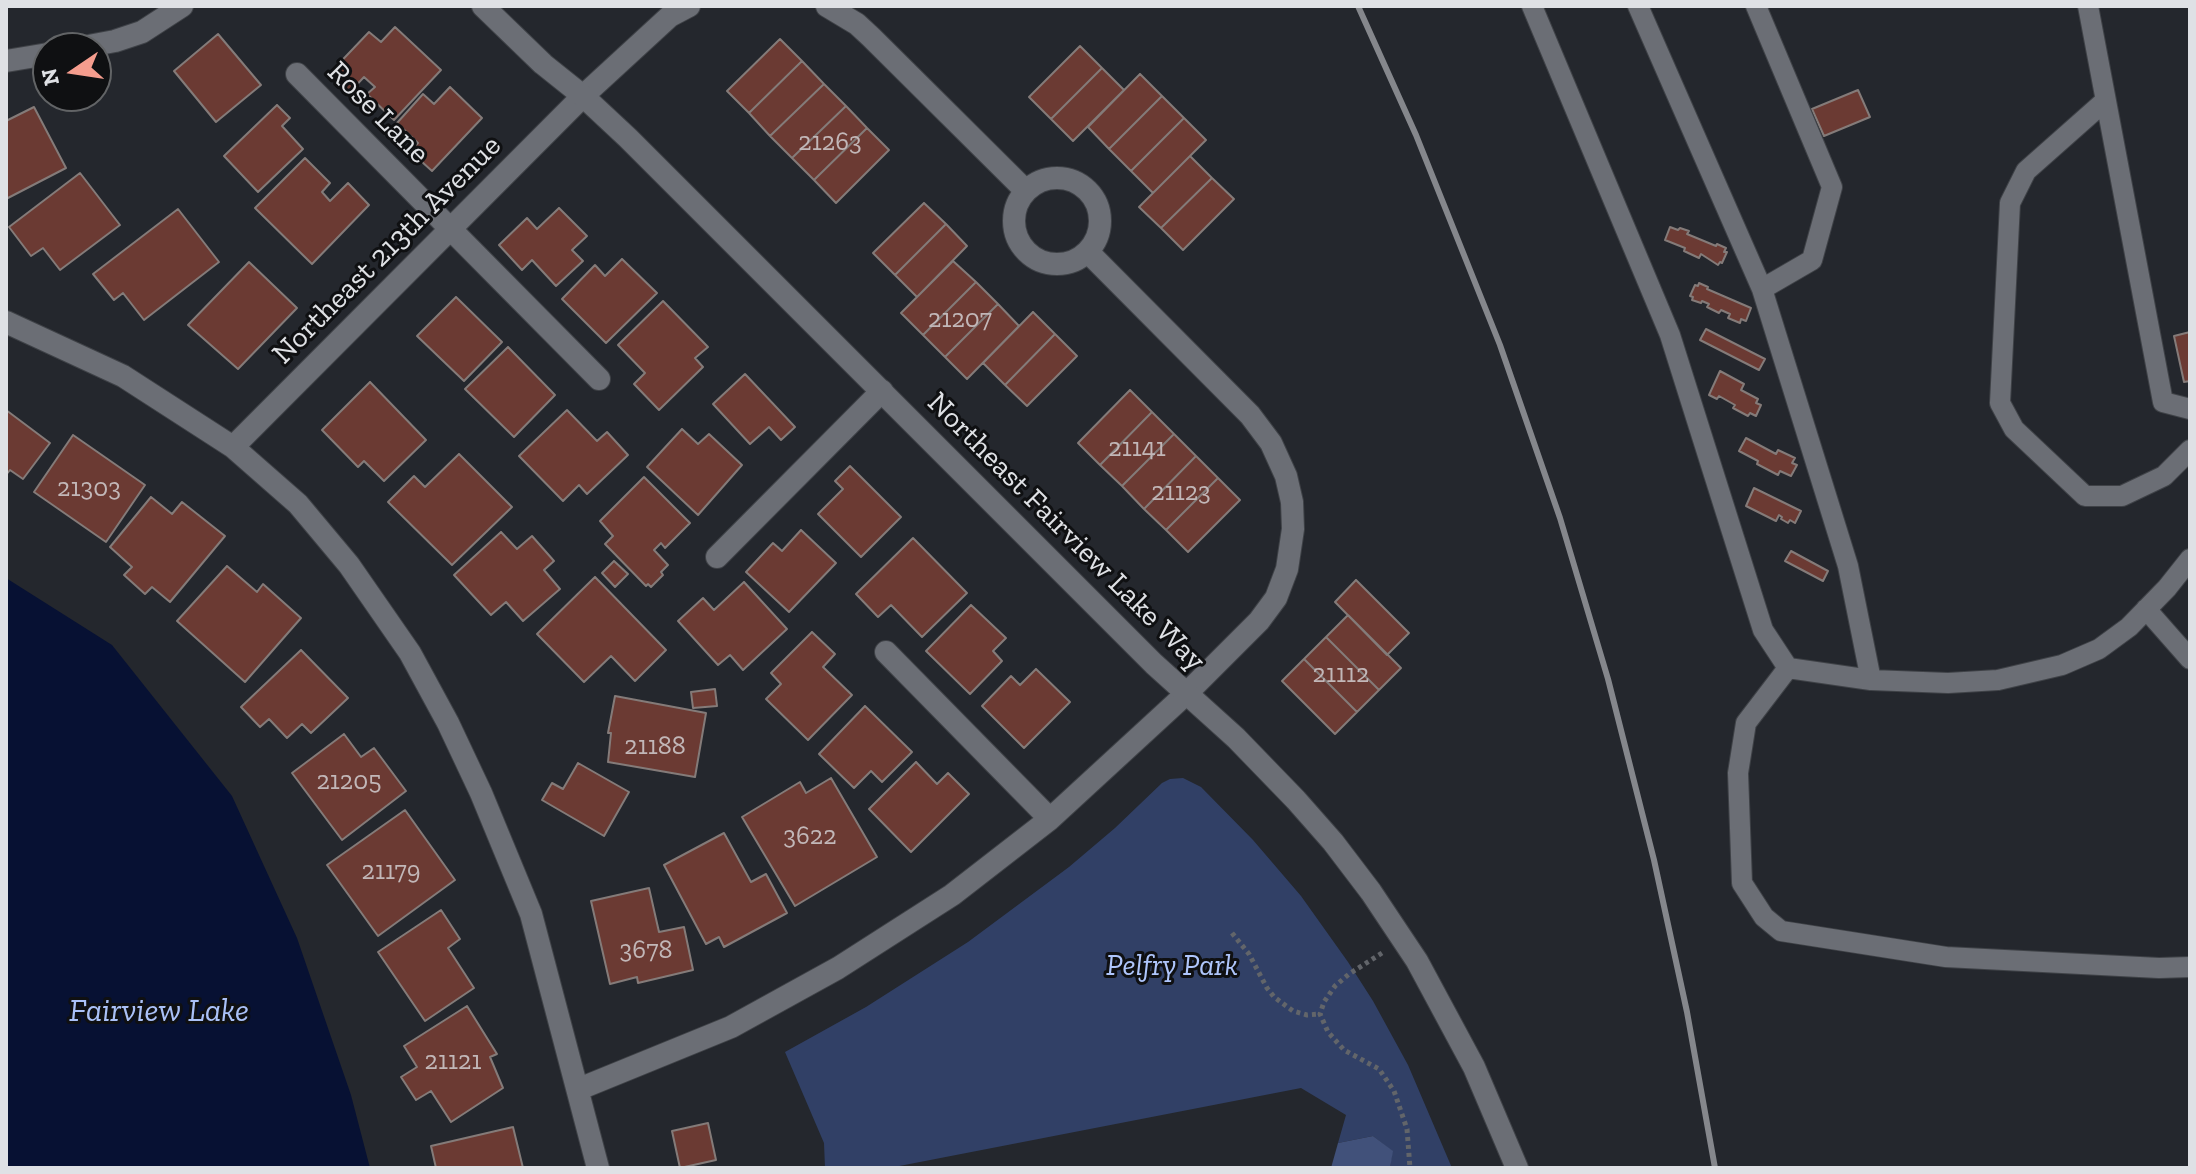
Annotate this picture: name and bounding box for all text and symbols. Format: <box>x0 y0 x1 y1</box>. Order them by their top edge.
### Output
north arrow <box>32 32 112 112</box>
street label: Rose Lane <box>319 54 437 172</box>
text: N <box>35 66 65 88</box>
house number: 21263 <box>798 127 862 159</box>
street label: Northeast 213th Avenue <box>265 128 509 372</box>
house number: 21207 <box>928 304 992 336</box>
street label: Northeast Fairview Lake Way <box>919 385 1213 679</box>
house number: 21141 <box>1108 433 1166 465</box>
house number: 21303 <box>57 473 121 505</box>
house number: 21123 <box>1151 477 1211 509</box>
house number: 21112 <box>1313 659 1369 691</box>
house number: 21188 <box>624 731 686 763</box>
house number: 21205 <box>316 766 382 798</box>
house number: 3622 <box>783 821 837 853</box>
house number: 21179 <box>361 856 421 888</box>
house number: 3678 <box>620 935 672 967</box>
park label: Pelfry Park <box>1106 948 1238 984</box>
water label: Fairview Lake <box>69 993 249 1031</box>
house number: 21121 <box>425 1046 481 1078</box>

